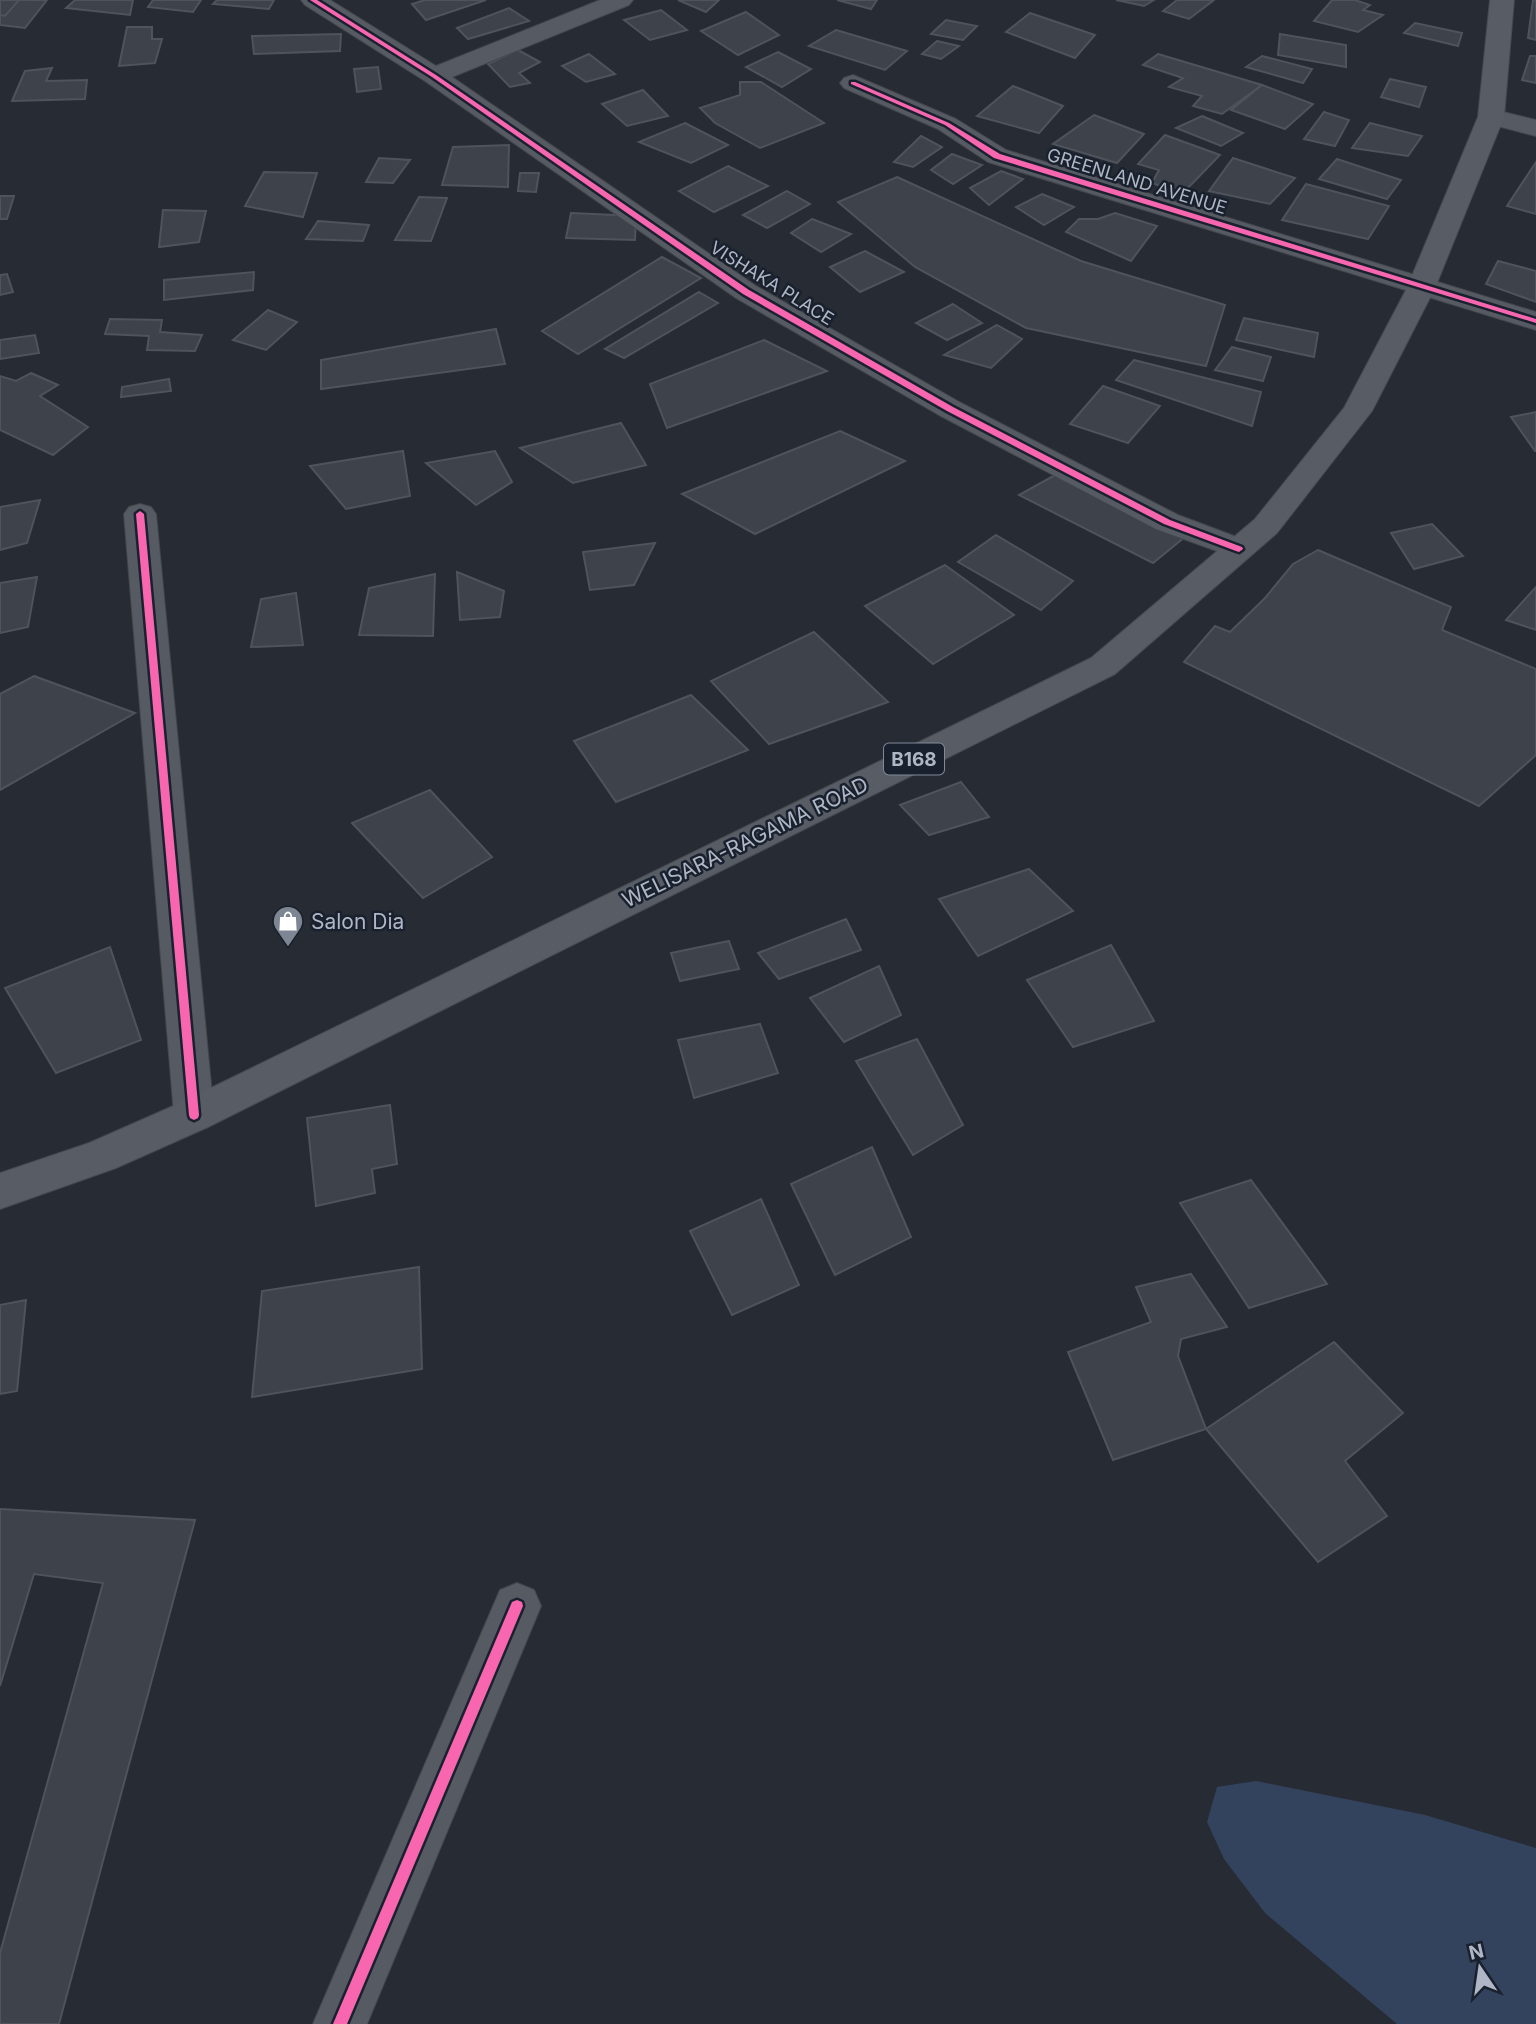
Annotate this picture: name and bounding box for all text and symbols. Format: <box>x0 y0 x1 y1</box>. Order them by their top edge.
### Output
street label: GREENLAND AVENUE <box>1045 144 1229 218</box>
street label: VISHAKA PLACE <box>706 237 838 329</box>
road number: B168 <box>884 744 944 774</box>
street label: WELISARA-RAGAMA ROAD <box>618 771 872 913</box>
shop icon: Salon Dia <box>271 904 305 948</box>
place label: Salon Dia <box>311 909 404 934</box>
north arrow <box>1445 1933 1515 2003</box>
text: N <box>1467 1939 1486 1965</box>

